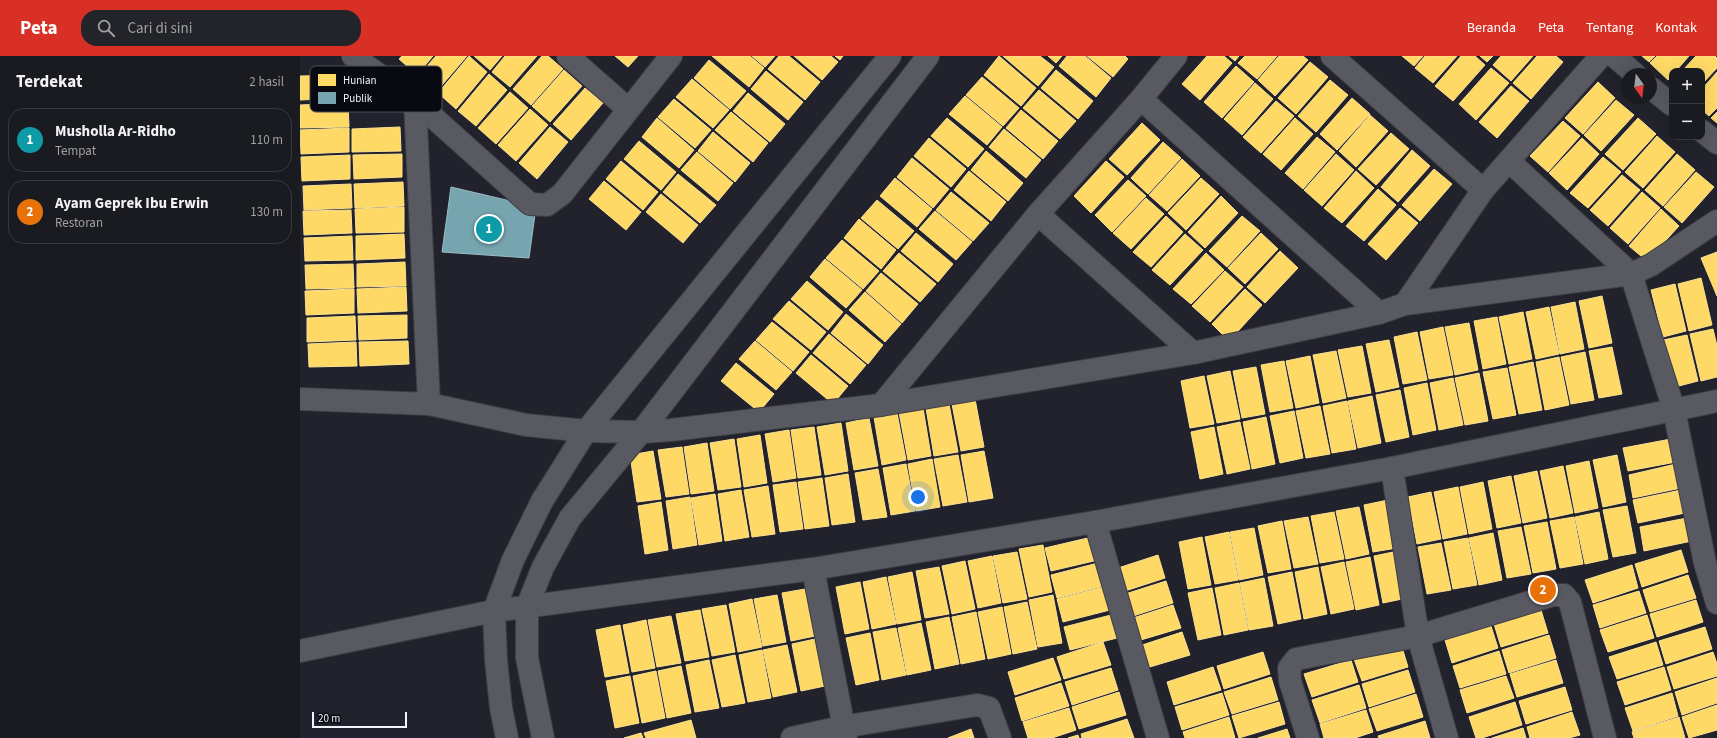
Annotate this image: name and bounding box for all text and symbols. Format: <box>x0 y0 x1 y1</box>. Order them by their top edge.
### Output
search box <box>81 10 361 46</box>
text: Peta <box>20 15 57 42</box>
icon: search <box>95 17 117 39</box>
text: Cari di sini <box>127 18 192 39</box>
text: Beranda <box>1467 18 1516 38</box>
text: Peta <box>1538 18 1564 38</box>
text: Tentang <box>1586 18 1633 38</box>
text: Kontak <box>1655 18 1697 38</box>
legend <box>310 66 442 112</box>
north arrow <box>1621 68 1657 104</box>
map controls <box>1669 68 1705 140</box>
button: + <box>1669 68 1705 104</box>
text: Terdekat <box>16 70 82 94</box>
text: 2 hasil <box>249 73 284 91</box>
text: Hunian <box>343 73 376 88</box>
text: Publik <box>343 91 373 106</box>
button: − <box>1669 104 1705 140</box>
text: Musholla Ar-Ridho <box>55 121 176 142</box>
text: 1 <box>27 131 33 149</box>
text: 110 m <box>250 131 283 149</box>
text: Tempat <box>55 142 96 160</box>
text: Ayam Geprek Ibu Erwin <box>55 193 209 214</box>
text: 2 <box>27 203 33 221</box>
text: 130 m <box>250 203 283 221</box>
text: Restoran <box>55 214 103 232</box>
pin: 1 <box>476 214 502 244</box>
your location <box>908 487 928 507</box>
pin: 2 <box>1530 575 1556 605</box>
scale bar <box>312 710 407 729</box>
text: 20 m <box>318 711 340 726</box>

